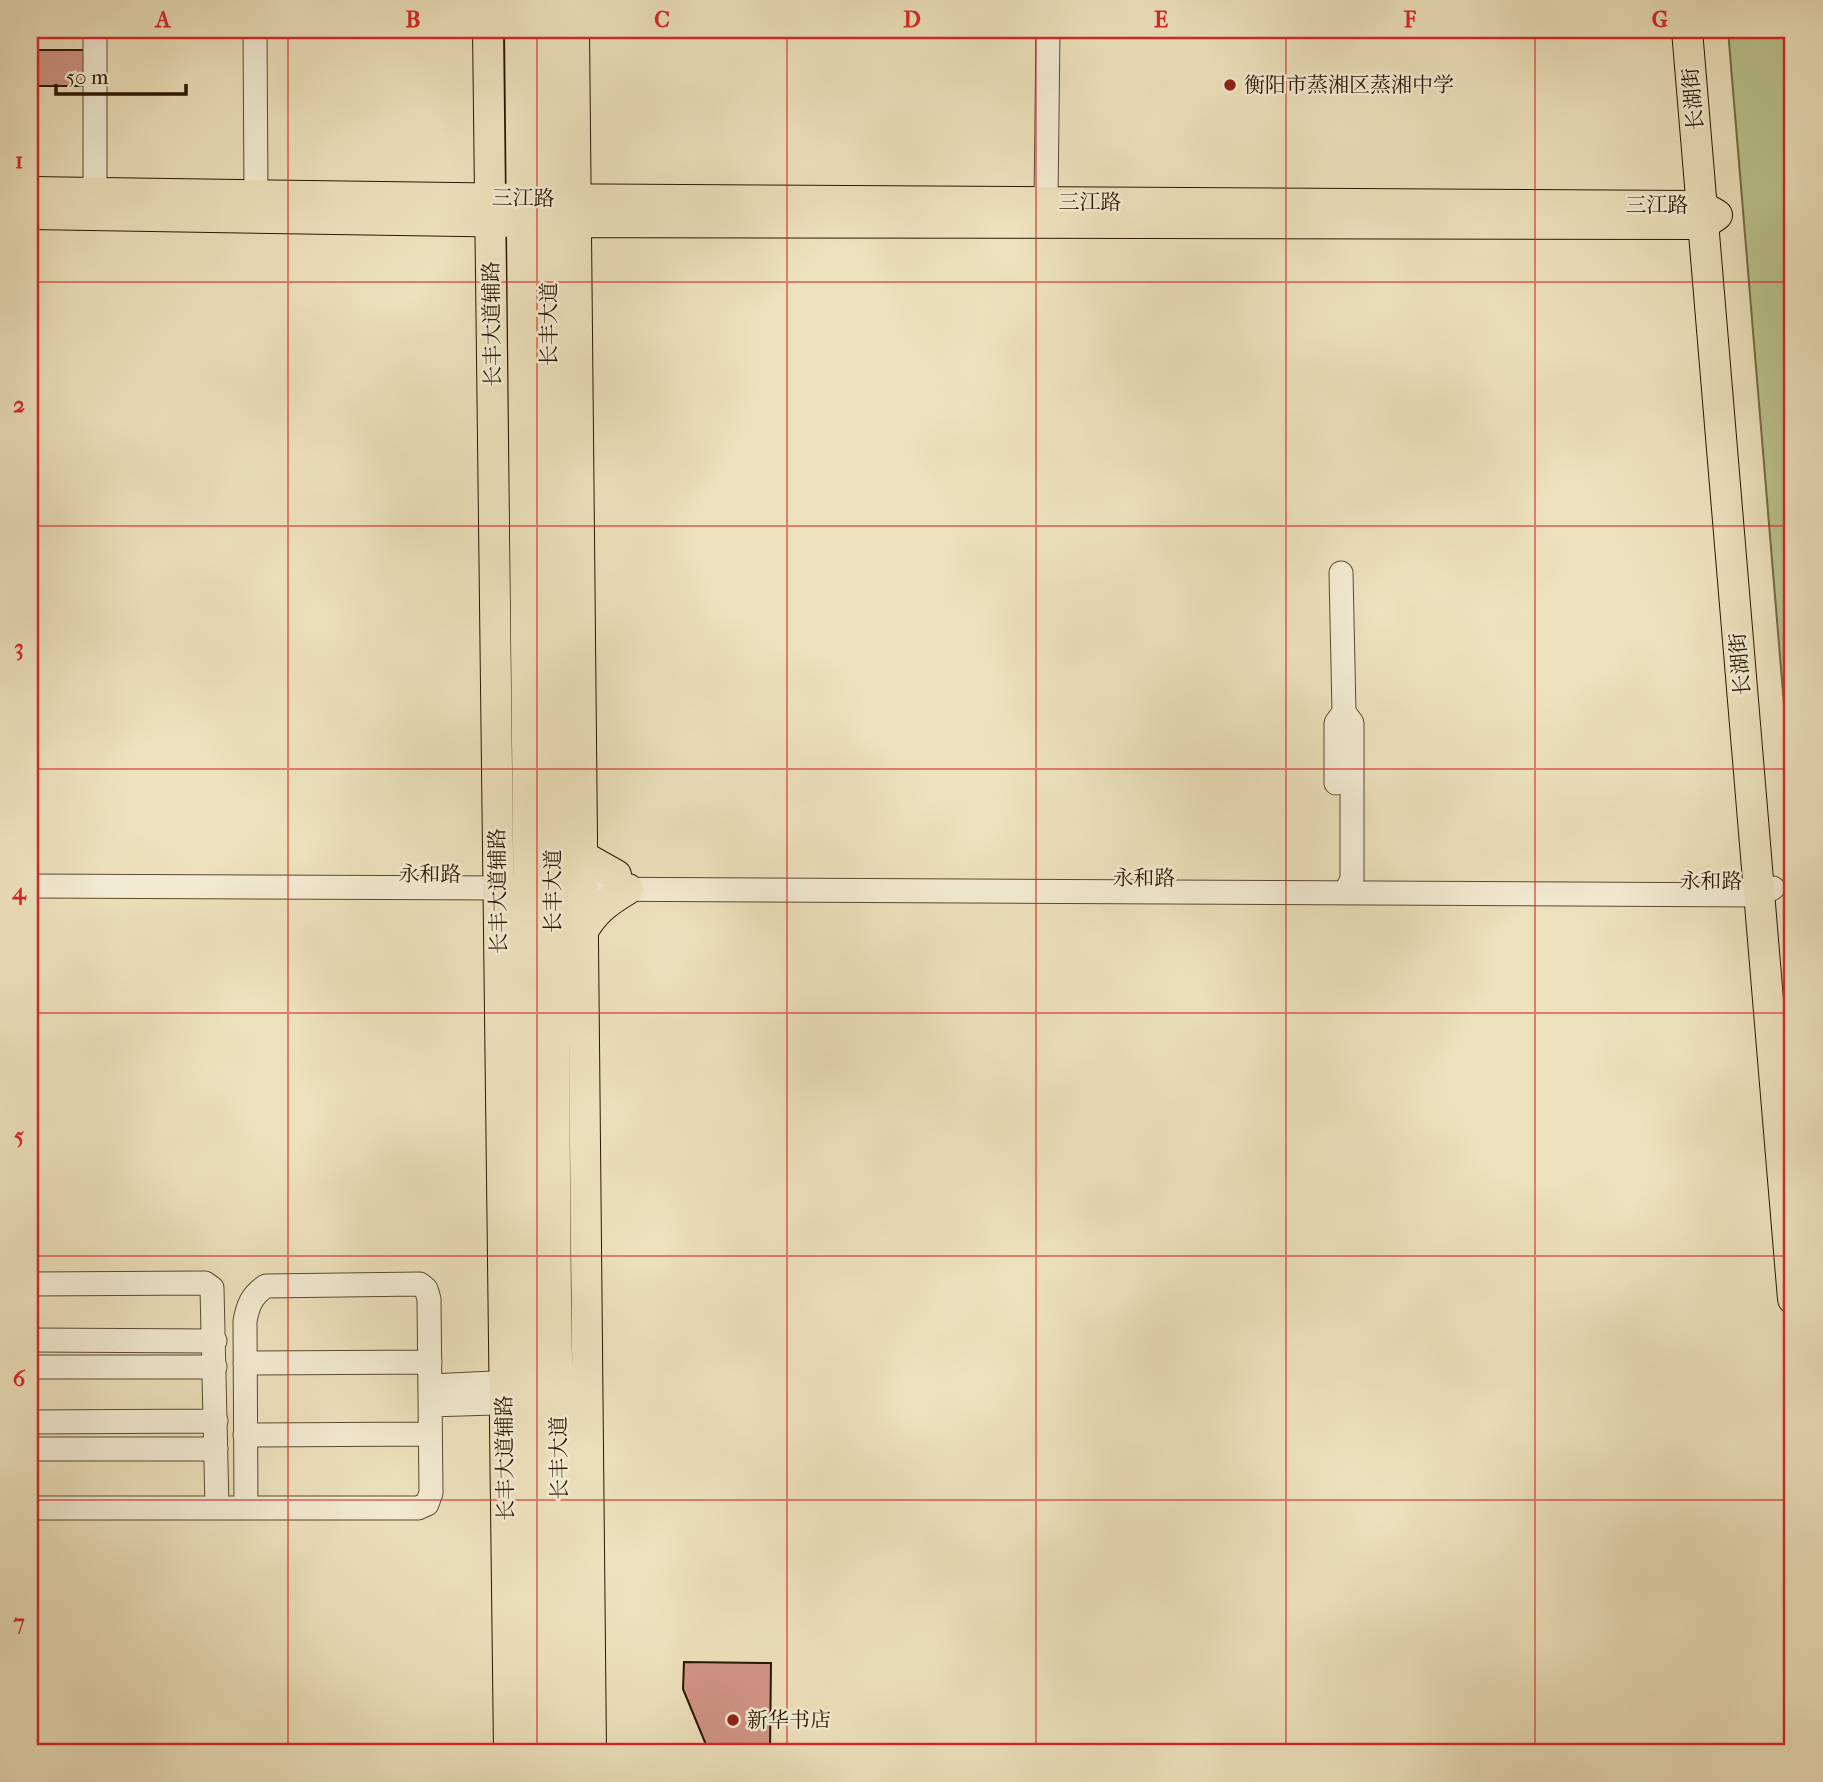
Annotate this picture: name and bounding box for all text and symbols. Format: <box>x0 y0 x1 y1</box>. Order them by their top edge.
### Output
text: A <box>154 6 172 33</box>
text: B <box>406 6 421 33</box>
text: C <box>654 6 670 33</box>
text: D <box>903 6 921 33</box>
text: E <box>1154 6 1168 33</box>
text: F <box>1403 6 1417 33</box>
text: G <box>1652 6 1668 33</box>
scale bar <box>56 52 186 96</box>
text: 50 m <box>66 65 109 89</box>
street label: 长湖街 <box>1678 67 1708 131</box>
place label: 衡阳市蒸湘区蒸湘中学 <box>1244 73 1454 97</box>
marker: 衡阳市蒸湘区蒸湘中学 <box>1222 77 1238 93</box>
text: 1 <box>15 147 23 174</box>
street label: 三江路 <box>491 185 555 211</box>
street label: 三江路 <box>1059 190 1122 214</box>
street label: 三江路 <box>1626 193 1689 217</box>
street label: 长丰大道辅路 <box>479 261 505 387</box>
street label: 长丰大道 <box>537 282 561 366</box>
text: 2 <box>13 391 25 418</box>
street label: 长湖街 <box>1725 632 1755 696</box>
text: 3 <box>14 634 24 661</box>
street label: 长丰大道辅路 <box>485 828 511 954</box>
street label: 长丰大道 <box>541 849 565 933</box>
street label: 永和路 <box>399 862 462 886</box>
street label: 永和路 <box>1113 866 1176 890</box>
street label: 永和路 <box>1680 869 1743 893</box>
text: 4 <box>11 878 27 905</box>
text: 5 <box>14 1122 24 1149</box>
text: 6 <box>13 1365 26 1392</box>
street label: 长丰大道辅路 <box>492 1395 518 1521</box>
street label: 长丰大道 <box>546 1416 572 1500</box>
text: 7 <box>12 1609 25 1636</box>
place label: 新华书店 <box>747 1708 831 1732</box>
marker: 新华书店 <box>725 1712 741 1728</box>

